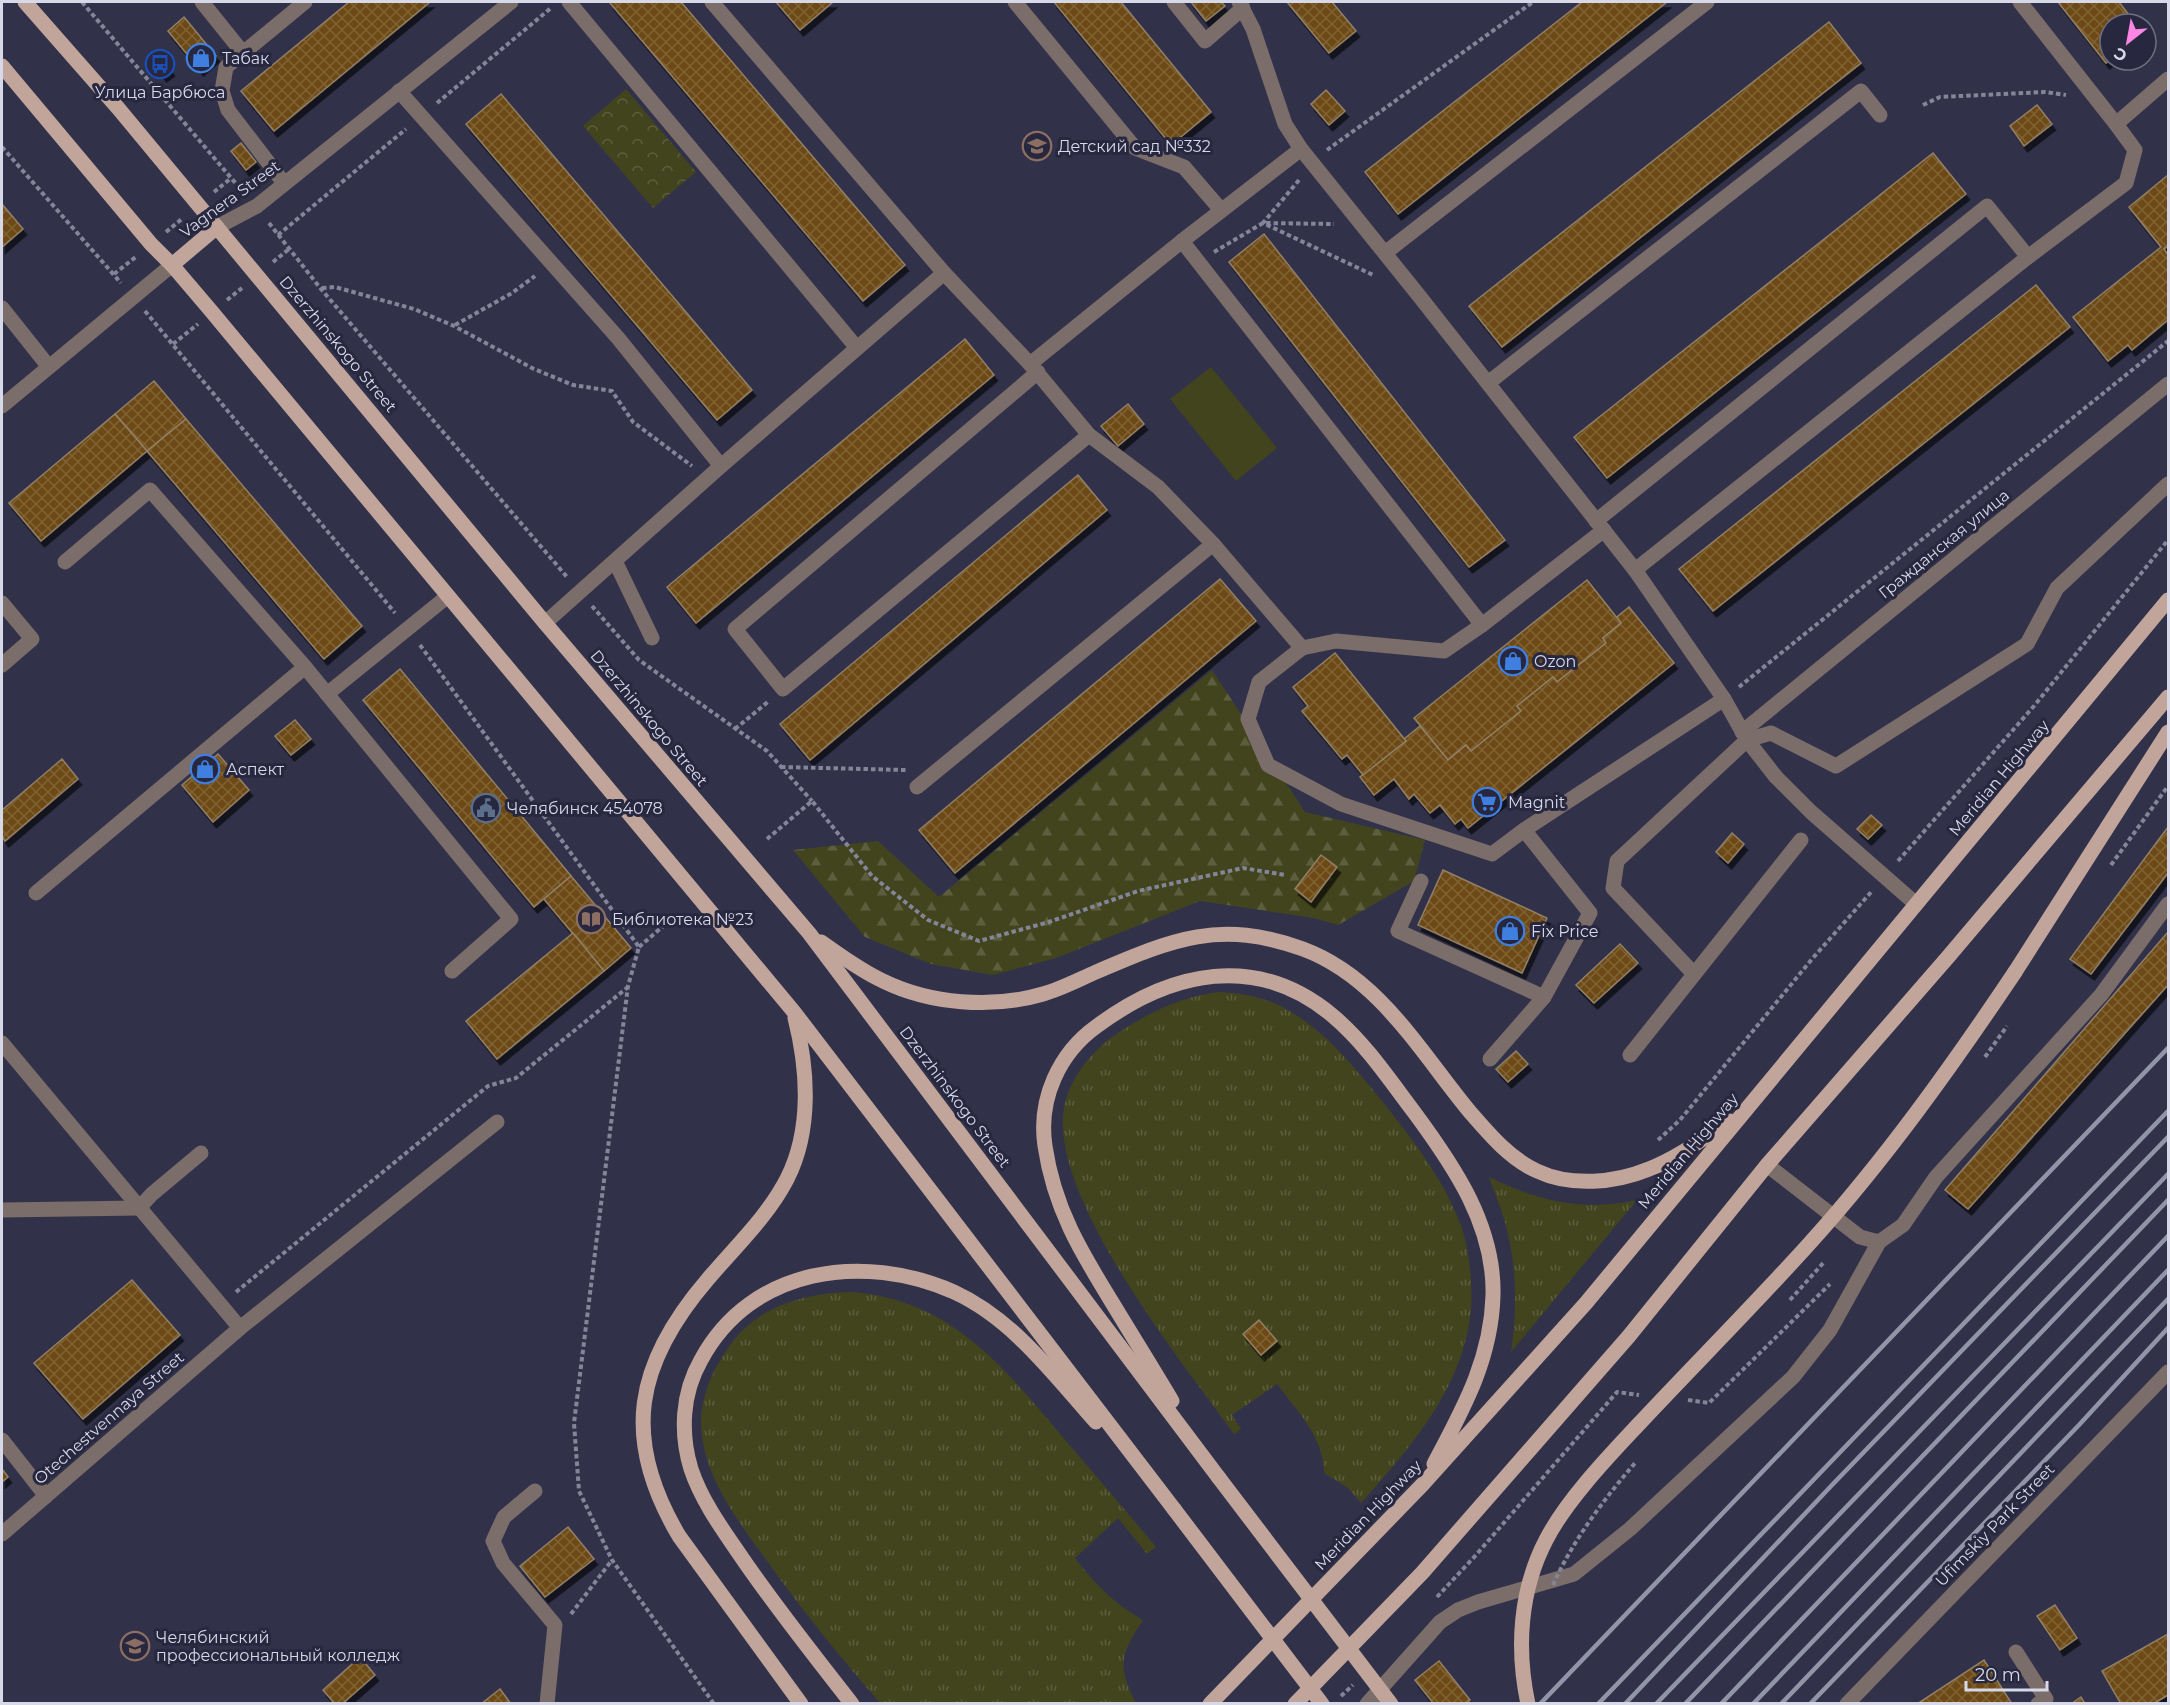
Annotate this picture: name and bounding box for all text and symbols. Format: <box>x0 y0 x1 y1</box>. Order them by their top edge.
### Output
north arrow <box>2098 12 2158 72</box>
shop icon: Табак <box>185 42 217 74</box>
text: С <box>2110 43 2130 66</box>
bus stop icon: Улица Барбюса <box>144 48 176 80</box>
place label: Табак <box>222 49 270 68</box>
place label: Улица Барбюса <box>95 83 225 102</box>
school or university icon: Детский cад №332 <box>1021 130 1053 162</box>
place label: Детский cад №332 <box>1058 137 1211 156</box>
street label: Vagnera Street <box>176 156 284 242</box>
street label: Dzerzhinskogo Street <box>275 272 401 416</box>
street label: Гражданская улица <box>1875 485 2013 603</box>
shop icon: Ozon <box>1497 645 1529 677</box>
street label: Dzerzhinskogo Street <box>586 646 712 790</box>
place label: Ozon <box>1534 652 1576 671</box>
street label: Meridian Highway <box>1945 716 2053 840</box>
shop icon: Аспект <box>189 753 221 785</box>
place label: Аспект <box>226 760 285 779</box>
supermarket icon: Magnit <box>1471 786 1503 818</box>
public building icon: Челябинск 454078 <box>470 792 502 824</box>
place label: Magnit <box>1508 793 1566 812</box>
place label: Челябинск 454078 <box>507 799 663 818</box>
library icon: Библиотека №23 <box>575 903 607 935</box>
place label: Библиотека №23 <box>612 910 753 929</box>
shop icon: Fix Price <box>1494 915 1526 947</box>
place label: Fix Price <box>1531 922 1598 941</box>
street label: Dzerzhinskogo Street <box>896 1023 1015 1172</box>
street label: Meridian Highway <box>1634 1089 1742 1213</box>
street label: Otechestvennaya Street <box>30 1347 188 1488</box>
street label: Meridian Highway <box>1311 1456 1426 1574</box>
street label: Ufimskiy Park Street <box>1932 1459 2059 1590</box>
place label: Челябинский профессиональный колледж <box>156 1628 400 1665</box>
school or university icon: Челябинский профессиональный колледж <box>119 1630 151 1662</box>
scale bar <box>1966 1654 2047 1692</box>
text: 20 m <box>1975 1664 2021 1686</box>

